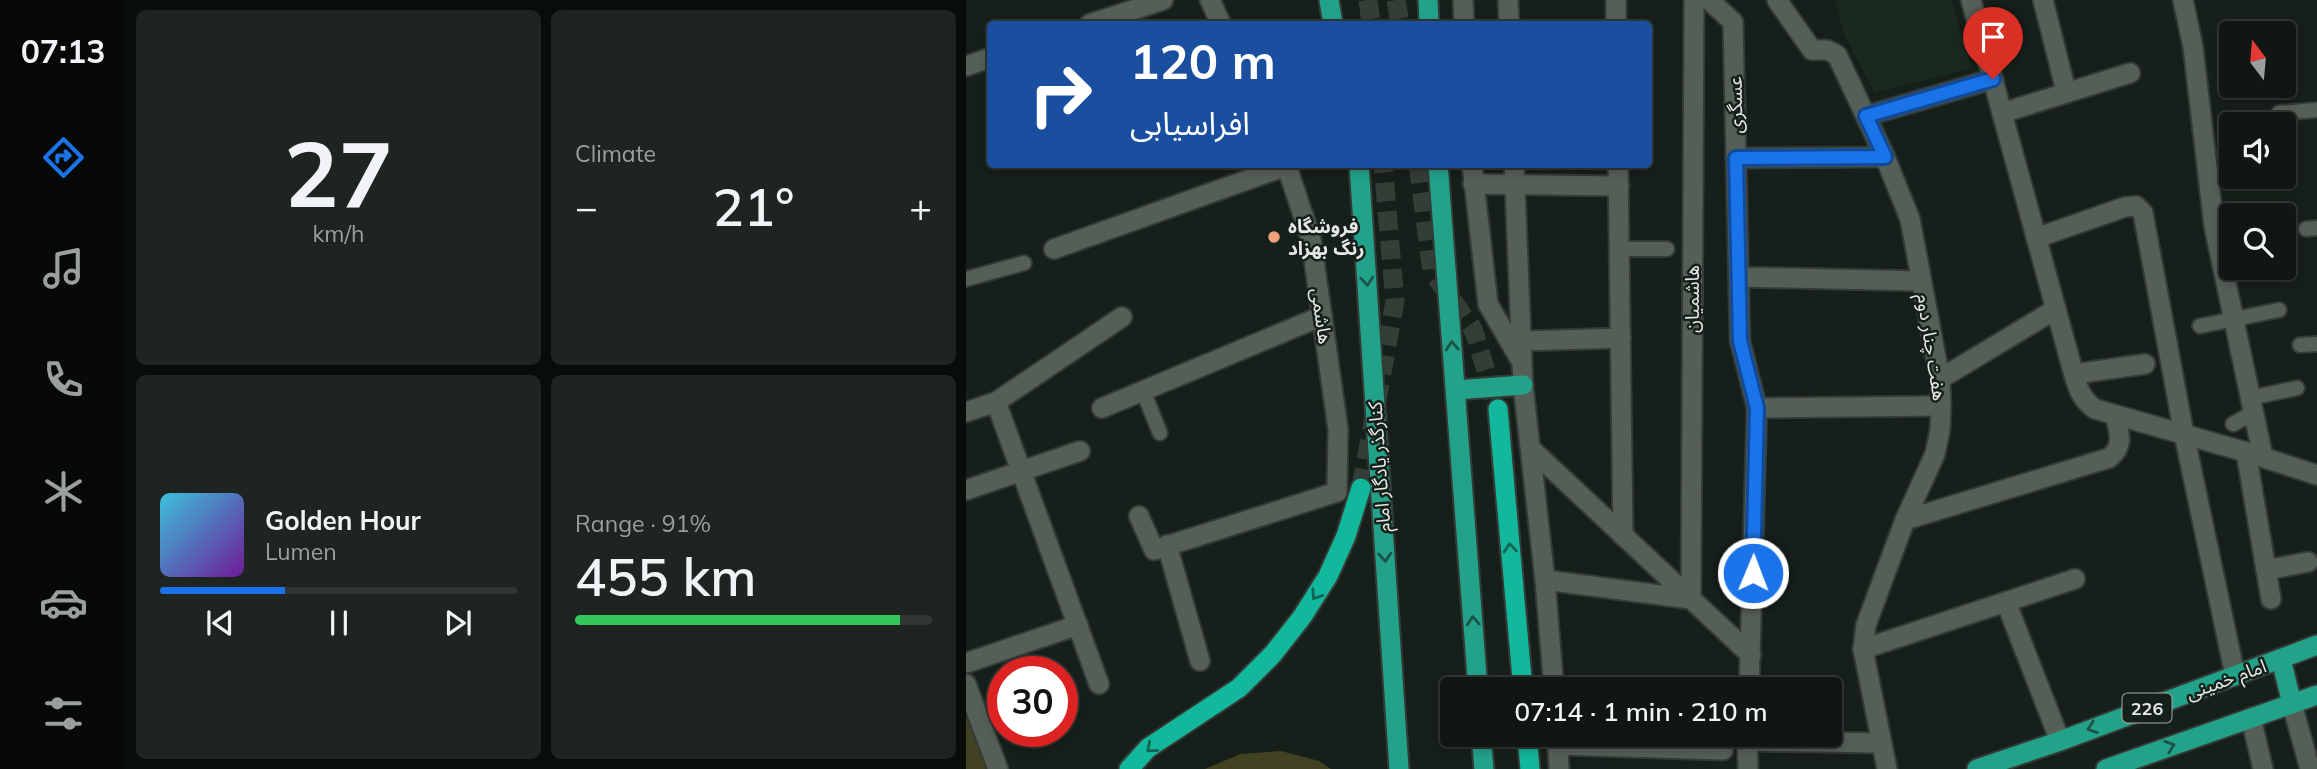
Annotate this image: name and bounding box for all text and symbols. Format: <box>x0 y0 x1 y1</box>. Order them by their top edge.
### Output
pin <box>1963 7 2023 79</box>
icon: arrive <box>1974 18 2012 56</box>
north arrow <box>2219 21 2296 98</box>
map controls <box>2219 21 2296 280</box>
text: 120 m <box>1130 30 1276 91</box>
text: 07:13 <box>21 31 105 71</box>
icon: right <box>1015 49 1106 140</box>
street label: عسگری <box>1723 76 1747 134</box>
text: افراسیابی <box>1130 103 1250 143</box>
button: sound <box>2219 112 2296 189</box>
text: 27 <box>284 116 393 230</box>
icon: directions <box>39 133 88 182</box>
text: Climate <box>575 139 656 168</box>
text: 21° <box>713 174 794 239</box>
text: − <box>575 183 598 231</box>
text: + <box>909 183 932 231</box>
button: search <box>2219 203 2296 280</box>
place label: فروشگاه رنگ بهزاد <box>1288 214 1364 260</box>
text: km/h <box>312 219 365 248</box>
marker: فروشگاه رنگ بهزاد <box>1266 229 1282 245</box>
icon: music <box>39 244 88 293</box>
street label: هاشمیان <box>1680 265 1704 333</box>
one-way arrow <box>1359 276 1374 287</box>
street label: هاشمی <box>1306 286 1338 346</box>
street label: هفت چنار دوم <box>1909 292 1952 403</box>
one-way arrow <box>1445 340 1460 351</box>
icon: phone <box>39 355 88 404</box>
street label: کنارگذر یادگار امام <box>1362 400 1399 533</box>
icon: climate <box>39 467 88 516</box>
text: Golden Hour <box>265 504 421 537</box>
text: Range · 91% <box>575 509 711 538</box>
position arrow <box>1716 536 1790 610</box>
text: Lumen <box>265 537 337 566</box>
one-way arrow <box>1503 543 1518 554</box>
text: 455 km <box>575 544 756 609</box>
one-way arrow <box>1377 552 1392 563</box>
icon: car <box>39 578 88 627</box>
one-way arrow <box>1311 587 1324 600</box>
icon: previous <box>201 604 239 642</box>
icon: pause <box>320 604 358 642</box>
icon: next <box>439 604 477 642</box>
one-way arrow <box>1466 616 1481 627</box>
street label: امام خمینی <box>2182 653 2271 707</box>
speed limit sign: 30 <box>987 656 1078 747</box>
icon: filters <box>39 689 88 738</box>
road number: 226 <box>2122 694 2172 722</box>
text: 07:14 · 1 min · 210 m <box>1514 695 1768 728</box>
one-way arrow <box>2087 720 2099 734</box>
one-way arrow <box>1146 740 1159 752</box>
one-way arrow <box>2163 740 2175 754</box>

